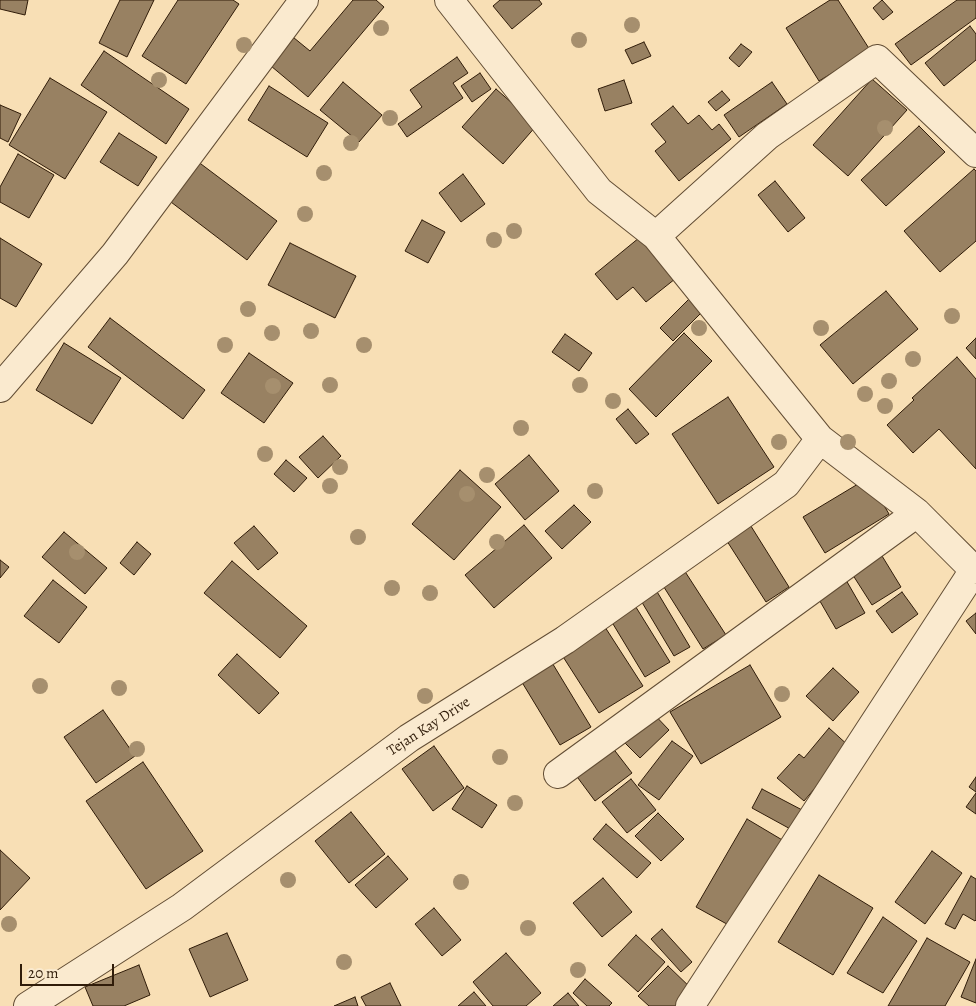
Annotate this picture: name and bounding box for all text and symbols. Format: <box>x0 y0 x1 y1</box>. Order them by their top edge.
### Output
street label: Tejan Kay Drive <box>384 694 474 760</box>
scale bar <box>22 954 116 986</box>
text: 20 m <box>28 963 59 983</box>

